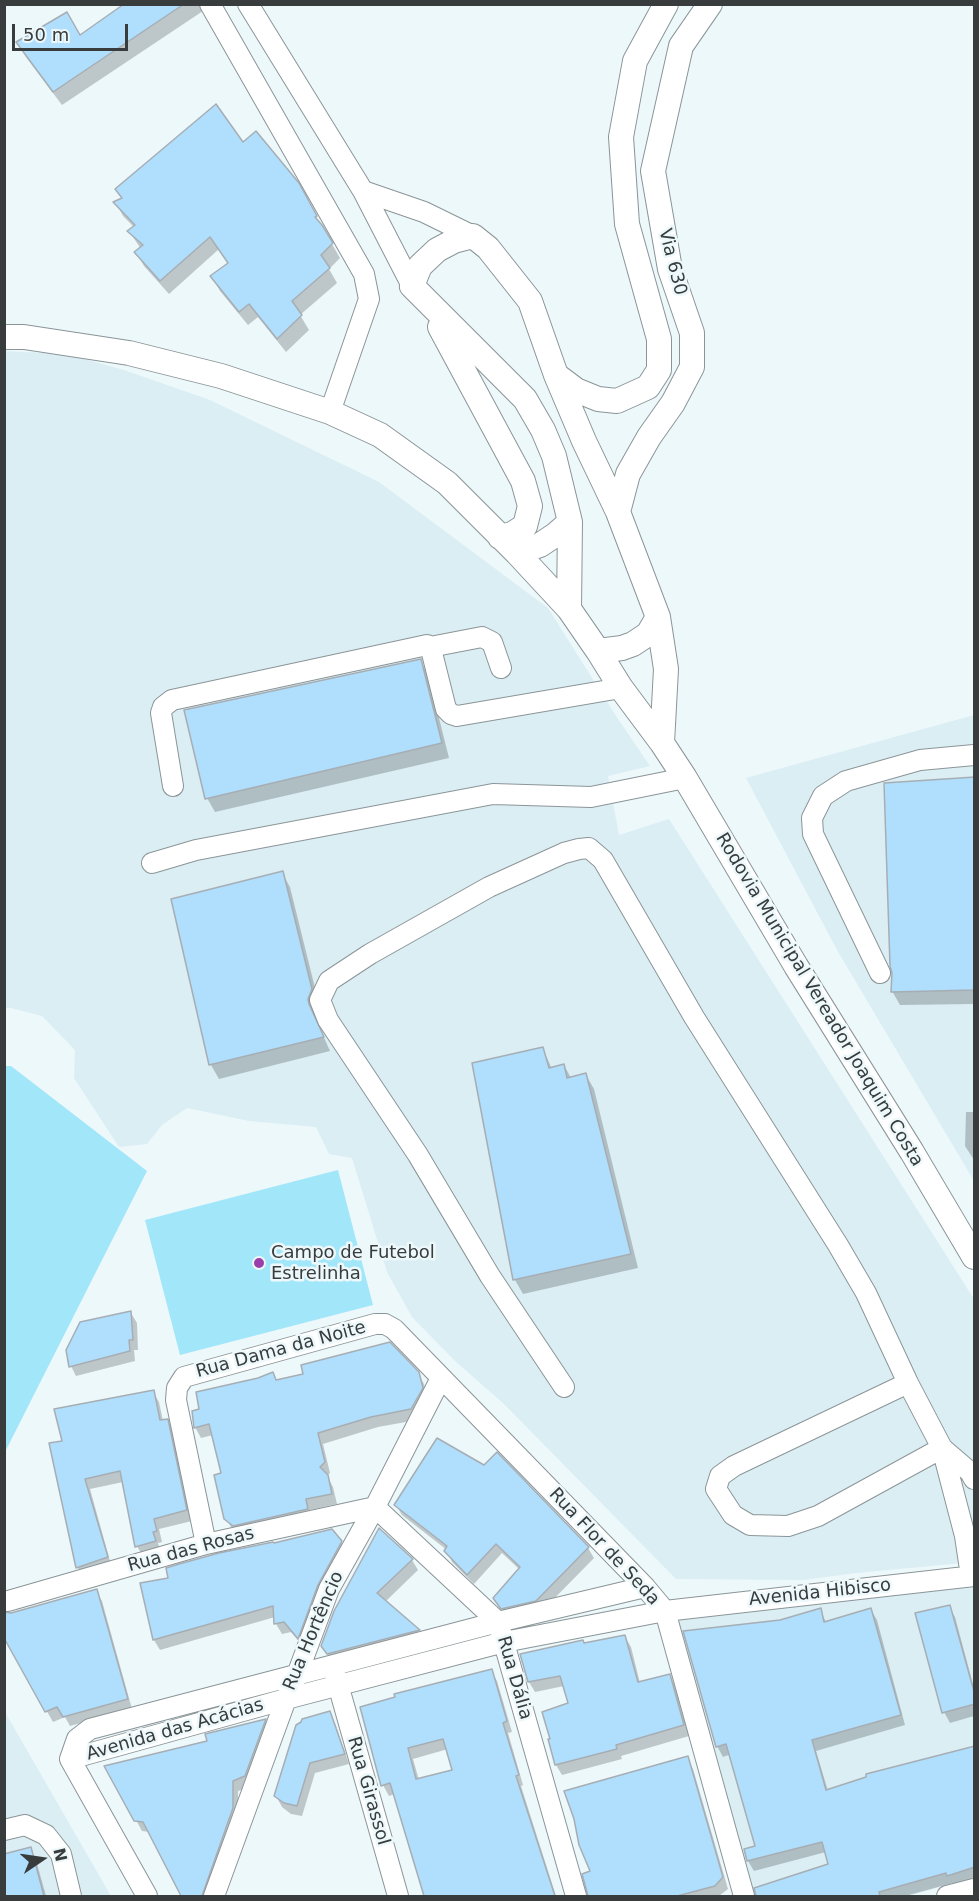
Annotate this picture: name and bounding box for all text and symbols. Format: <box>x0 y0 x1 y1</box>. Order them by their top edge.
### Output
scale bar <box>15 12 130 50</box>
text: 50 m <box>23 24 69 45</box>
street label: Via 630 <box>653 226 691 298</box>
street label: Rodovia Municipal Vereador Joaquim Costa <box>711 829 927 1171</box>
place label: Campo de Futebol Estrelinha <box>271 1242 435 1284</box>
marker: Campo de Futebol Estrelinha <box>252 1256 266 1270</box>
street label: Rua Dama da Noite <box>194 1317 368 1383</box>
street label: Rua Flor de Seda <box>544 1484 664 1610</box>
street label: Rua das Rosas <box>125 1523 257 1577</box>
street label: Rua Hortêncio <box>279 1568 349 1694</box>
street label: Avenida Hibisco <box>748 1575 892 1611</box>
street label: Rua Dália <box>492 1634 536 1722</box>
street label: Avenida das Acácias <box>84 1694 266 1766</box>
street label: Rua Girassol <box>342 1734 394 1848</box>
north arrow <box>12 1829 72 1889</box>
text: N <box>49 1846 71 1863</box>

